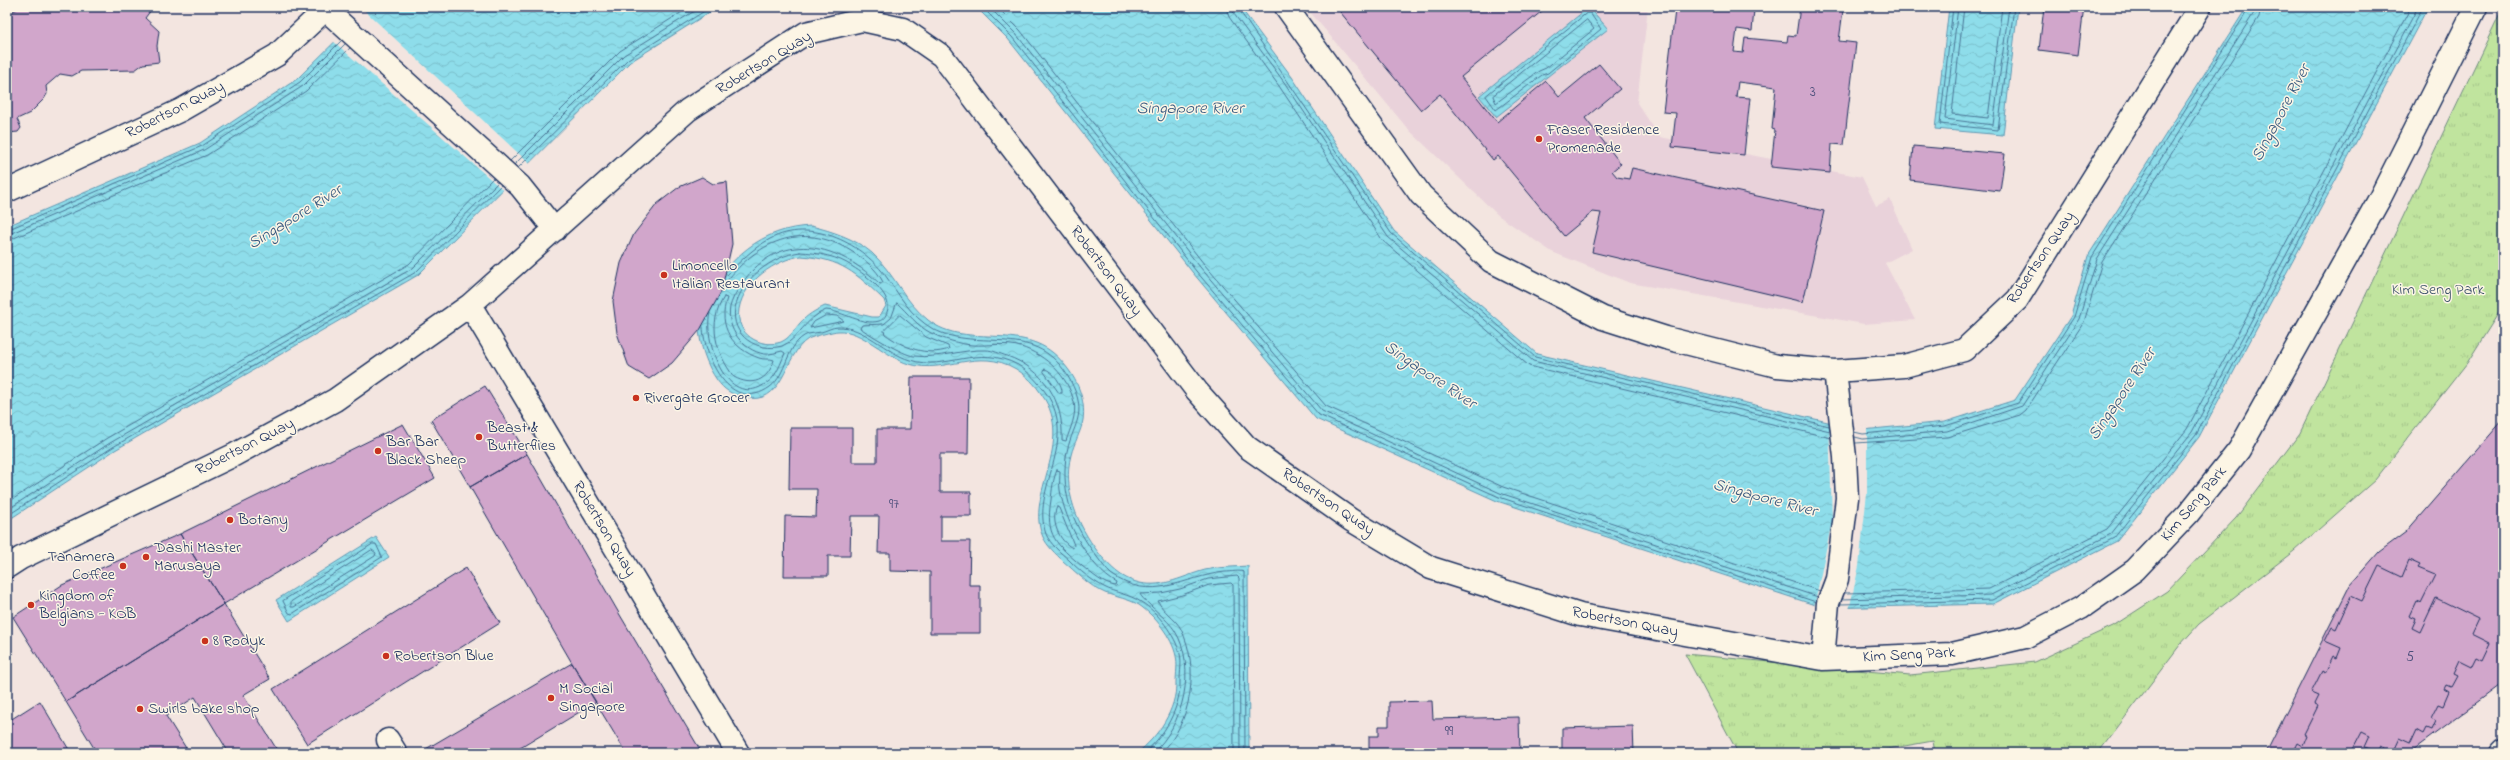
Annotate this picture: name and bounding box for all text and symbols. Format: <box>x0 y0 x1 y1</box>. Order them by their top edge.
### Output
street label: Robertson Quay <box>712 25 817 101</box>
water label: Singapore River <box>2245 58 2319 166</box>
street label: Robertson Quay <box>121 75 229 145</box>
house number: 3 <box>1810 82 1816 103</box>
water label: Singapore River <box>1137 96 1246 122</box>
place label: Fraser Residence Promenade <box>1546 118 1660 160</box>
marker: Fraser Residence Promenade <box>1534 134 1544 144</box>
water label: Singapore River <box>243 177 350 257</box>
street label: Robertson Quay <box>2001 206 2081 309</box>
street label: Robertson Quay <box>1064 221 1148 321</box>
place label: Limoncello Italian Restaurant <box>672 254 791 296</box>
marker: Limoncello Italian Restaurant <box>659 270 669 280</box>
park label: Kim Seng Park <box>2392 278 2485 302</box>
water label: Singapore River <box>1378 335 1484 418</box>
water label: Singapore River <box>2082 340 2165 446</box>
place label: Rivergate Grocer <box>644 386 749 410</box>
marker: Rivergate Grocer <box>631 393 641 403</box>
street label: Robertson Quay <box>191 412 299 482</box>
place label: Beast & Butterflies <box>486 416 556 458</box>
place label: Bar Bar Black Sheep <box>385 430 466 472</box>
marker: Beast & Butterflies <box>474 432 484 442</box>
marker: Bar Bar Black Sheep <box>373 446 383 456</box>
street label: Kim Seng Park <box>2155 460 2234 547</box>
street label: Robertson Quay <box>1277 462 1380 542</box>
water label: Singapore River <box>1710 472 1822 526</box>
street label: Robertson Quay <box>566 477 642 582</box>
house number: 97 <box>889 494 899 515</box>
place label: Botany <box>237 508 288 532</box>
marker: Botany <box>225 515 235 525</box>
place label: Dashi Master Marusaya <box>153 536 241 578</box>
place label: Tanamera Coffee <box>47 545 116 587</box>
marker: Dashi Master Marusaya <box>141 552 151 562</box>
marker: Tanamera Coffee <box>118 561 128 571</box>
place label: Kingdom of Belgians - KOB <box>38 584 137 626</box>
marker: Kingdom of Belgians - KOB <box>26 600 36 610</box>
street label: Robertson Quay <box>1570 600 1680 644</box>
place label: 8 Rodyk <box>213 629 266 653</box>
marker: 8 Rodyk <box>200 636 210 646</box>
street label: Kim Seng Park <box>1862 641 1957 669</box>
place label: Robertson Blue <box>394 644 495 668</box>
house number: 5 <box>2406 647 2414 668</box>
marker: Robertson Blue <box>381 651 391 661</box>
place label: M Social Singapore <box>559 677 626 719</box>
marker: M Social Singapore <box>546 693 556 703</box>
place label: Swirls bake shop <box>148 697 260 721</box>
marker: Swirls bake shop <box>135 704 145 714</box>
house number: 99 <box>1445 721 1454 742</box>

